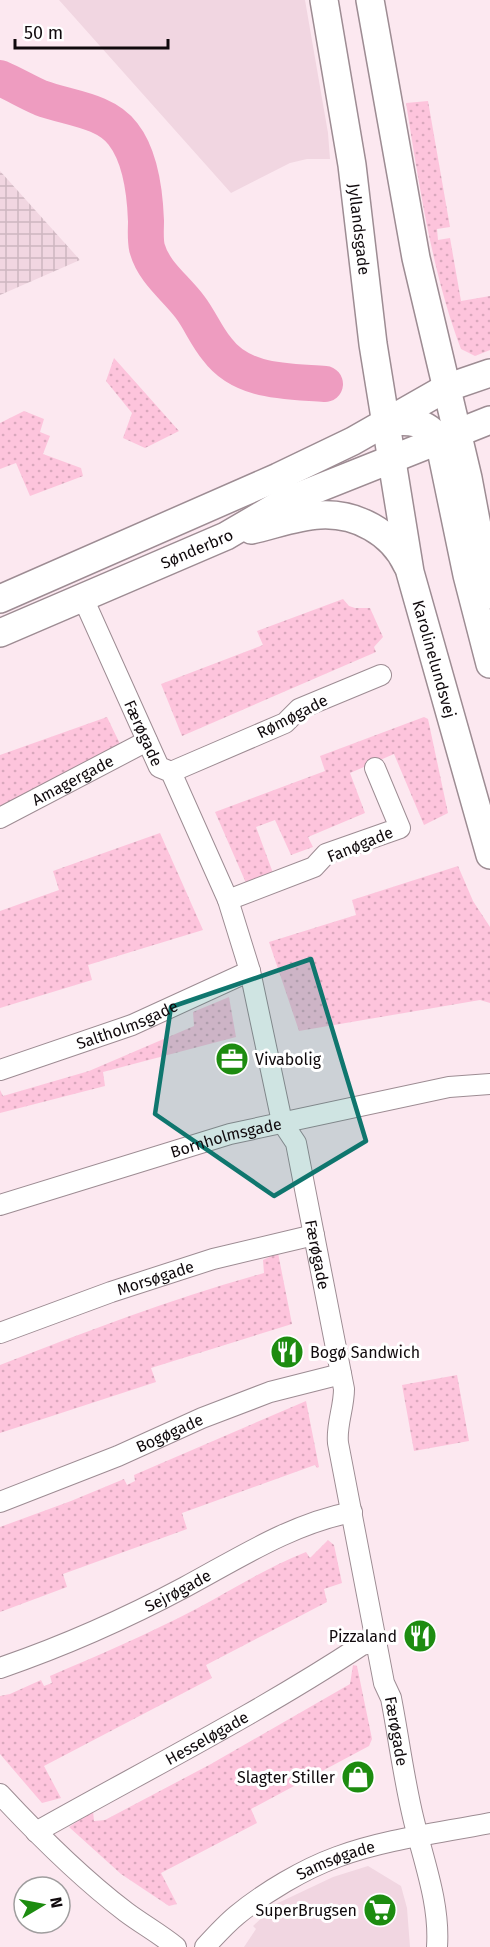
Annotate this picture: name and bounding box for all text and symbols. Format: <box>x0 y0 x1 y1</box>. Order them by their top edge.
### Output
scale bar <box>15 12 168 50</box>
text: 50 m <box>24 22 63 44</box>
street label: Jyllandsgade <box>344 182 374 276</box>
street label: Sønderbro <box>158 525 237 573</box>
street label: Karolinelundsvej <box>408 598 460 720</box>
street label: Rømøgade <box>254 691 331 742</box>
street label: Færøgade <box>120 697 166 769</box>
street label: Amagergade <box>29 751 117 810</box>
street label: Fanøgade <box>324 823 396 866</box>
street label: Saltholmsgade <box>74 996 181 1053</box>
office icon: Vivabolig <box>214 1041 250 1077</box>
place label: Vivabolig <box>255 1050 322 1069</box>
street label: Bornholmsgade <box>168 1114 283 1162</box>
street label: Færøgade <box>301 1218 333 1291</box>
street label: Morsøgade <box>115 1257 196 1299</box>
restaurant icon: Bogø Sandwich <box>269 1334 305 1370</box>
place label: Bogø Sandwich <box>310 1343 420 1362</box>
street label: Bogøgade <box>133 1410 206 1457</box>
street label: Sejrøgade <box>142 1566 214 1616</box>
restaurant icon: Pizzaland <box>402 1618 438 1654</box>
place label: Pizzaland <box>329 1627 397 1646</box>
street label: Færøgade <box>381 1695 412 1768</box>
street label: Hesseløgade <box>162 1707 252 1769</box>
shop icon: Slagter Stiller <box>340 1759 376 1795</box>
place label: Slagter Stiller <box>237 1768 336 1787</box>
street label: Samsøgade <box>293 1837 377 1884</box>
north arrow <box>12 1875 72 1935</box>
supermarket icon: SuperBrugsen <box>362 1892 398 1928</box>
text: N <box>46 1896 67 1909</box>
place label: SuperBrugsen <box>256 1901 357 1920</box>

